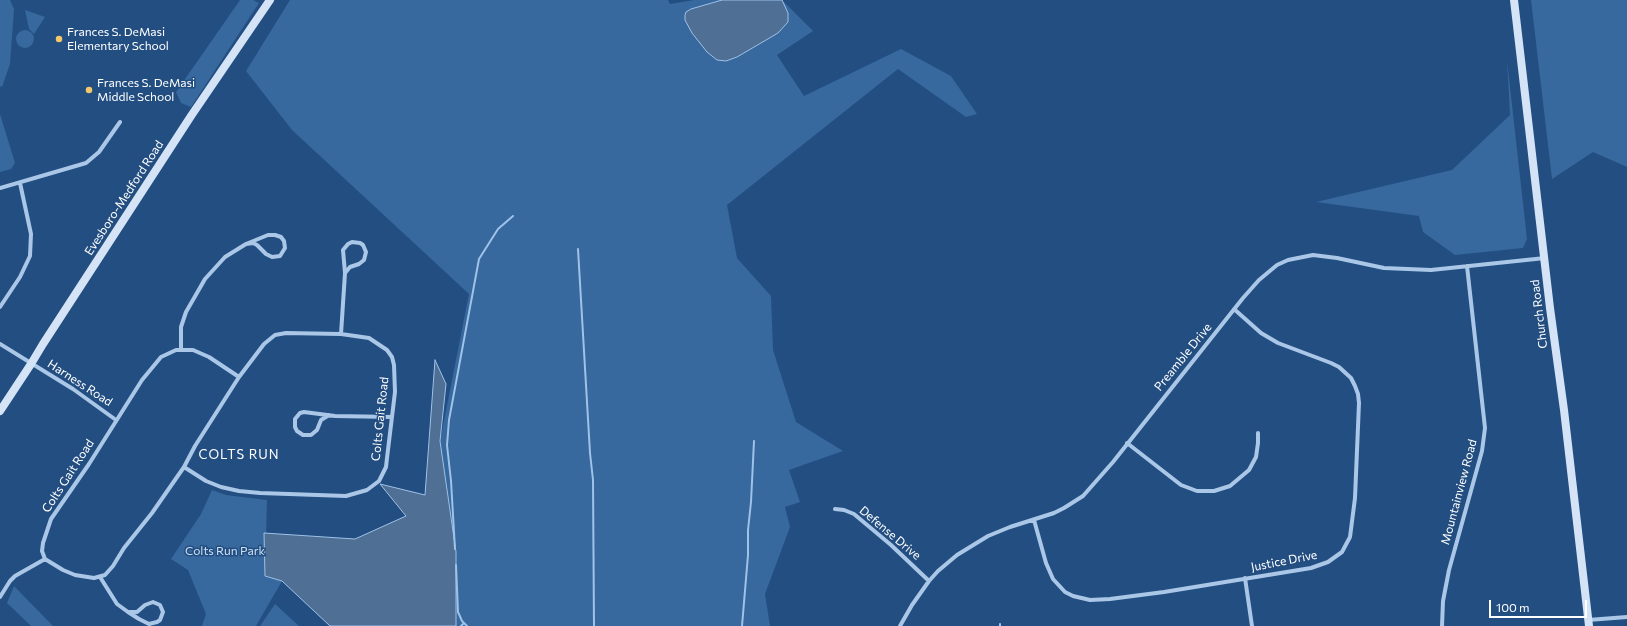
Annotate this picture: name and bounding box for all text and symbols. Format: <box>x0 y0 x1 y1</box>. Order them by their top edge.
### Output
place label: Frances S. DeMasi Elementary School <box>67 25 169 53</box>
marker: Frances S. DeMasi Elementary School <box>54 34 64 44</box>
place label: Frances S. DeMasi Middle School <box>97 76 195 104</box>
marker: Frances S. DeMasi Middle School <box>84 85 94 95</box>
street label: Evesboro-Medford Road <box>81 138 167 258</box>
street label: Church Road <box>1528 279 1550 349</box>
street label: Preamble Drive <box>1151 320 1215 394</box>
street label: Harness Road <box>45 357 115 409</box>
street label: Colts Gait Road <box>368 376 392 462</box>
street label: Colts Gait Road <box>39 437 97 515</box>
street label: Mountainview Road <box>1438 438 1480 546</box>
district label: COLTS RUN <box>199 447 279 463</box>
street label: Defense Drive <box>856 503 924 563</box>
park label: Colts Run Park <box>185 544 265 558</box>
street label: Justice Drive <box>1250 548 1318 574</box>
scale bar <box>1491 592 1589 618</box>
text: 100 m <box>1496 600 1530 614</box>

